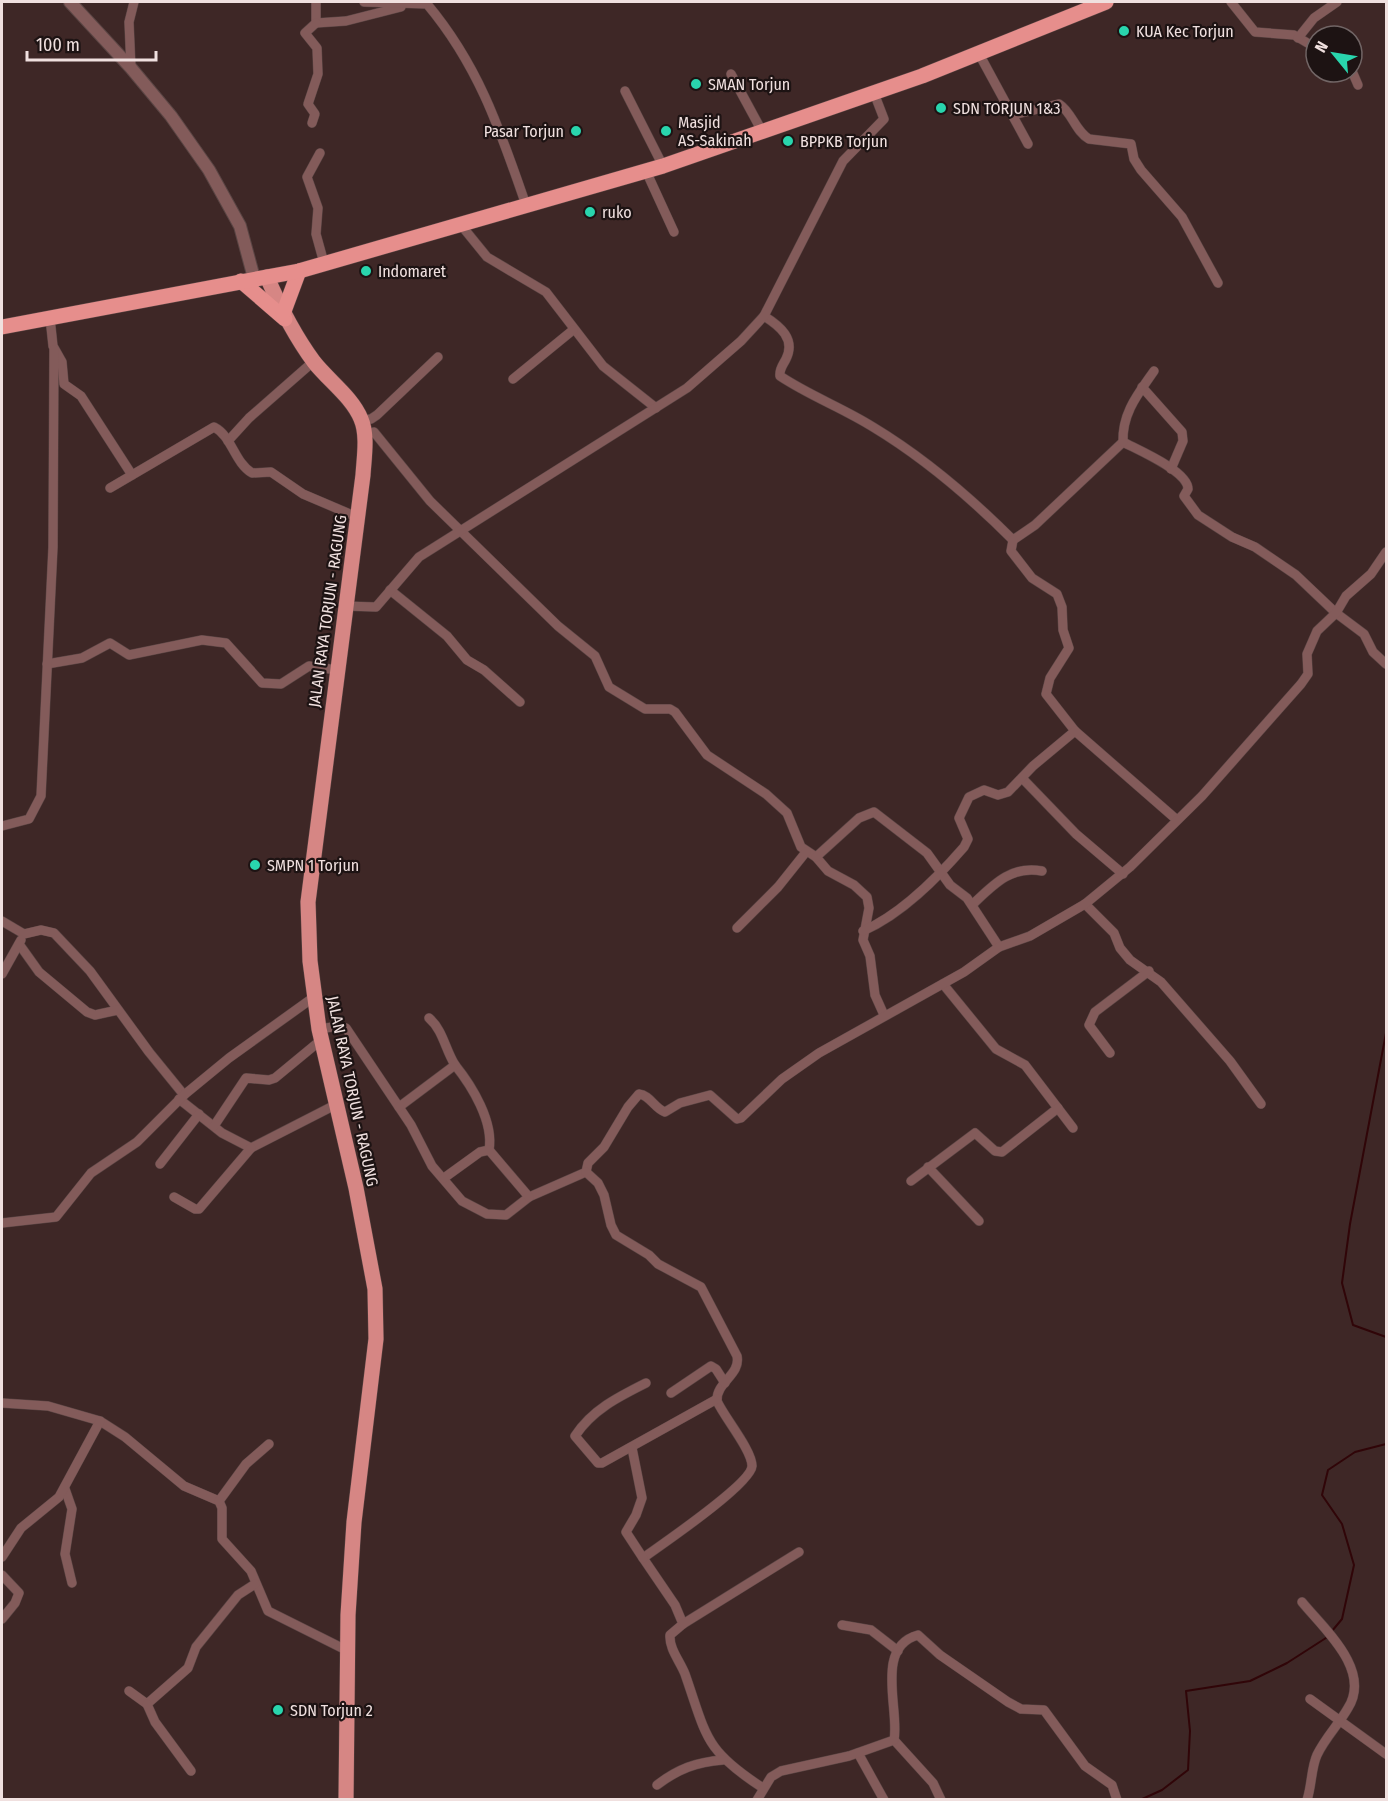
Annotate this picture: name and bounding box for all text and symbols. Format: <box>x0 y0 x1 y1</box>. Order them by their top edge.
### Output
place label: KUA Kec Torjun <box>1136 22 1234 41</box>
scale bar <box>27 24 156 62</box>
marker: KUA Kec Torjun <box>1117 24 1131 38</box>
north arrow <box>1304 24 1364 84</box>
text: 100 m <box>36 34 80 56</box>
text: N <box>1311 38 1332 56</box>
place label: SMAN Torjun <box>708 75 790 94</box>
marker: SMAN Torjun <box>689 77 703 91</box>
place label: SDN TORJUN 1&3 <box>953 99 1061 118</box>
marker: SDN TORJUN 1&3 <box>934 101 948 115</box>
place label: Masjid AS-Sakinah <box>678 113 752 150</box>
place label: Pasar Torjun <box>484 122 564 141</box>
marker: Pasar Torjun <box>569 124 583 138</box>
marker: Masjid AS-Sakinah <box>659 124 673 138</box>
place label: BPPKB Torjun <box>800 132 888 151</box>
marker: BPPKB Torjun <box>781 134 795 148</box>
place label: ruko <box>602 203 632 222</box>
marker: ruko <box>583 205 597 219</box>
place label: Indomaret <box>378 262 447 281</box>
marker: Indomaret <box>359 264 373 278</box>
street label: JALAN RAYA TORJUN - RAGUNG <box>305 514 350 709</box>
place label: SMPN 1 Torjun <box>267 856 359 875</box>
marker: SMPN 1 Torjun <box>248 858 262 872</box>
street label: JALAN RAYA TORJUN - RAGUNG <box>323 994 382 1188</box>
place label: SDN Torjun 2 <box>290 1701 373 1720</box>
marker: SDN Torjun 2 <box>271 1703 285 1717</box>

